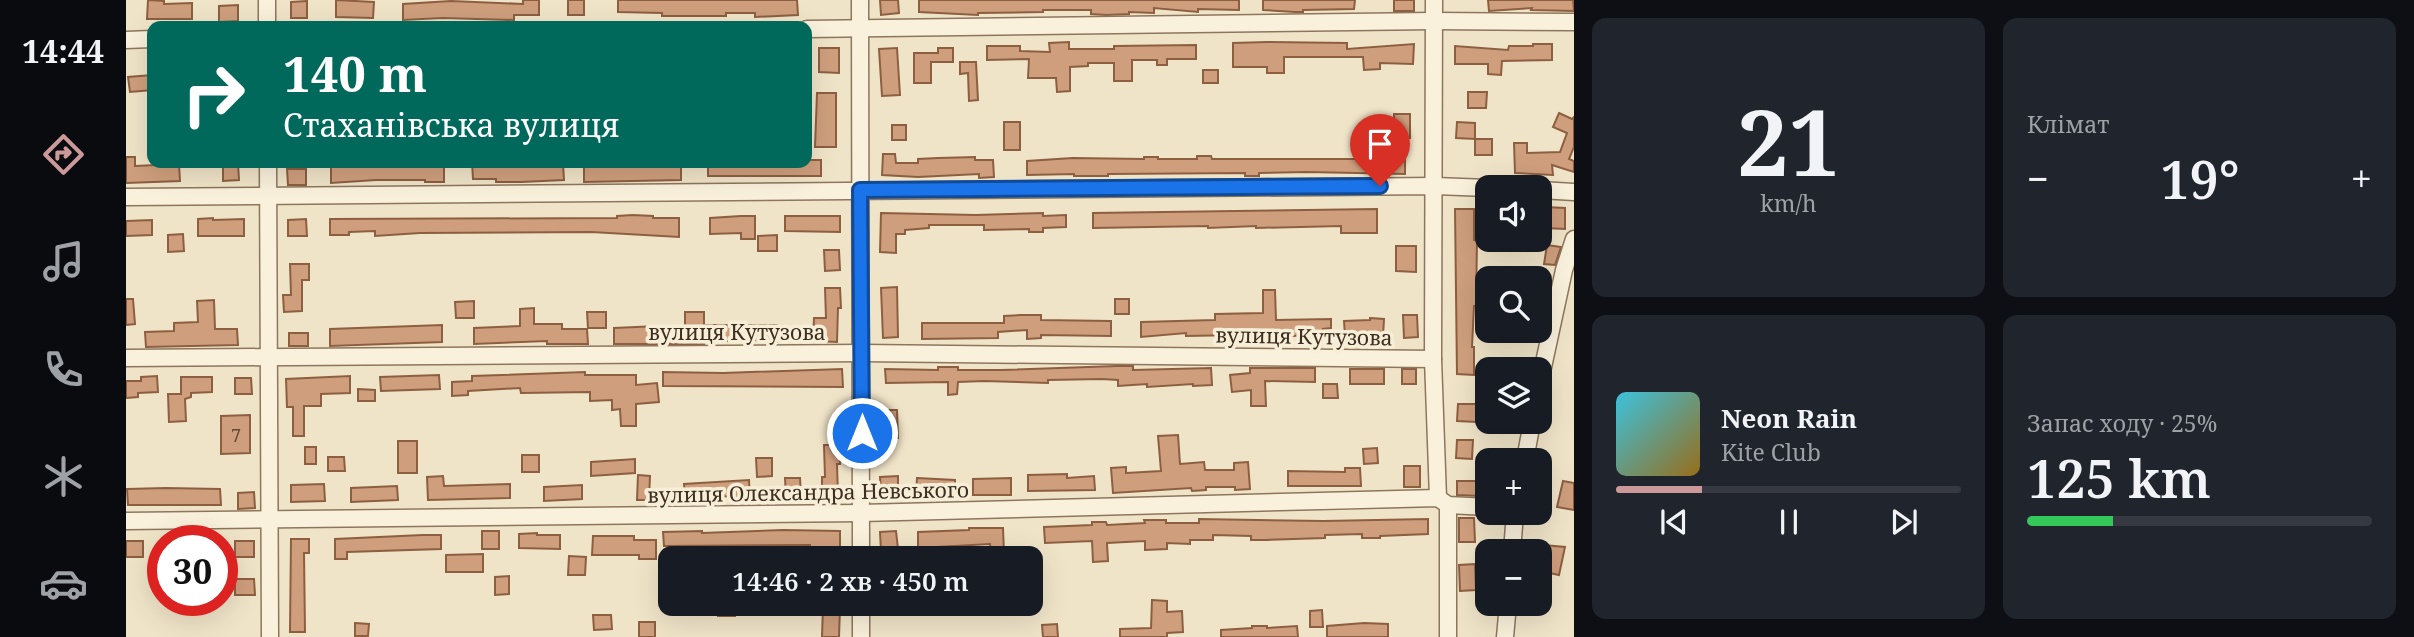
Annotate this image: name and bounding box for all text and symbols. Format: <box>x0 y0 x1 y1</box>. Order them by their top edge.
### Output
text: 14:44 <box>22 29 104 72</box>
text: 140 m <box>283 40 427 106</box>
icon: right <box>168 49 259 140</box>
text: 21 <box>1737 79 1840 203</box>
text: Стаханівська вулиця <box>283 103 620 146</box>
text: Клімат <box>2027 108 2109 140</box>
pin <box>1350 114 1410 186</box>
icon: arrive <box>1361 125 1399 163</box>
icon: directions <box>39 130 88 179</box>
text: 19° <box>2160 143 2240 214</box>
text: − <box>2027 152 2049 204</box>
text: + <box>2351 152 2372 204</box>
map controls <box>1475 175 1552 616</box>
button: sound <box>1475 175 1552 252</box>
text: km/h <box>1760 187 1817 219</box>
icon: music <box>39 237 88 286</box>
button: search <box>1475 266 1552 343</box>
street label: вулиця Кутузова <box>648 318 826 346</box>
street label: вулиця Кутузова <box>1215 320 1393 352</box>
icon: phone <box>39 345 88 394</box>
button: layers <box>1475 357 1552 434</box>
position arrow <box>825 396 899 470</box>
text: Neon Rain <box>1721 400 1857 436</box>
text: Запас ходу · 25% <box>2027 407 2217 439</box>
house number: 7 <box>231 423 241 447</box>
text: Kite Club <box>1721 436 1821 468</box>
text: 125 km <box>2027 442 2211 513</box>
button: + <box>1475 448 1552 525</box>
icon: climate <box>39 452 88 501</box>
street label: вулиця Олександра Невського <box>647 475 969 509</box>
icon: previous <box>1655 503 1693 541</box>
icon: pause <box>1770 503 1808 541</box>
icon: next <box>1885 503 1923 541</box>
speed limit sign: 30 <box>147 525 238 616</box>
button: − <box>1475 539 1552 616</box>
icon: car <box>39 559 88 608</box>
text: 14:46 · 2 хв · 450 m <box>732 563 969 599</box>

